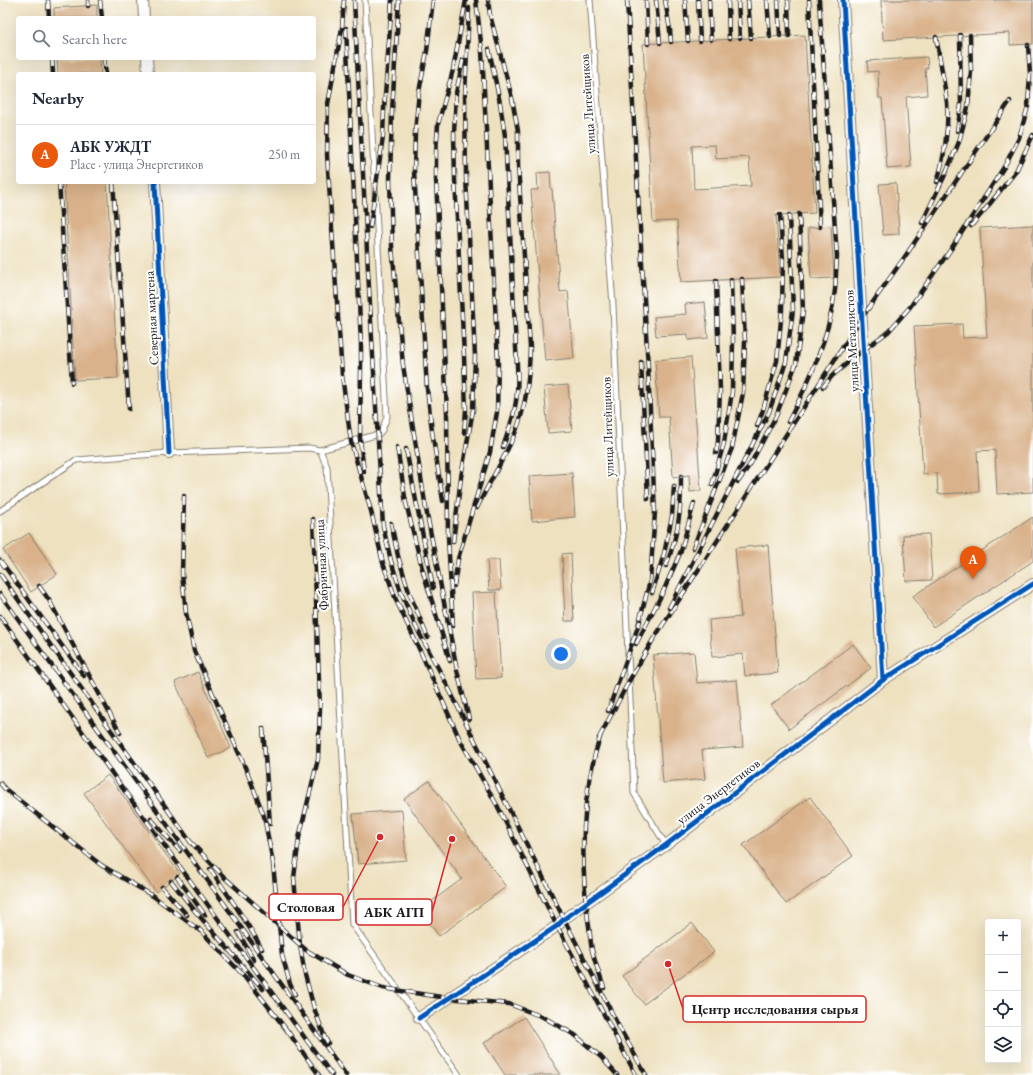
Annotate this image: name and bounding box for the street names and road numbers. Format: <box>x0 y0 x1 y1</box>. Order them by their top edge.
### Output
street label: улица Литейщиков <box>575 53 599 154</box>
street label: Северная мартена <box>140 270 162 366</box>
street label: улица Металлистов <box>840 289 863 392</box>
street label: улица Литейщиков <box>597 376 618 477</box>
street label: Фабричная улица <box>311 518 332 611</box>
street label: улица Энергетиков <box>673 754 764 828</box>

